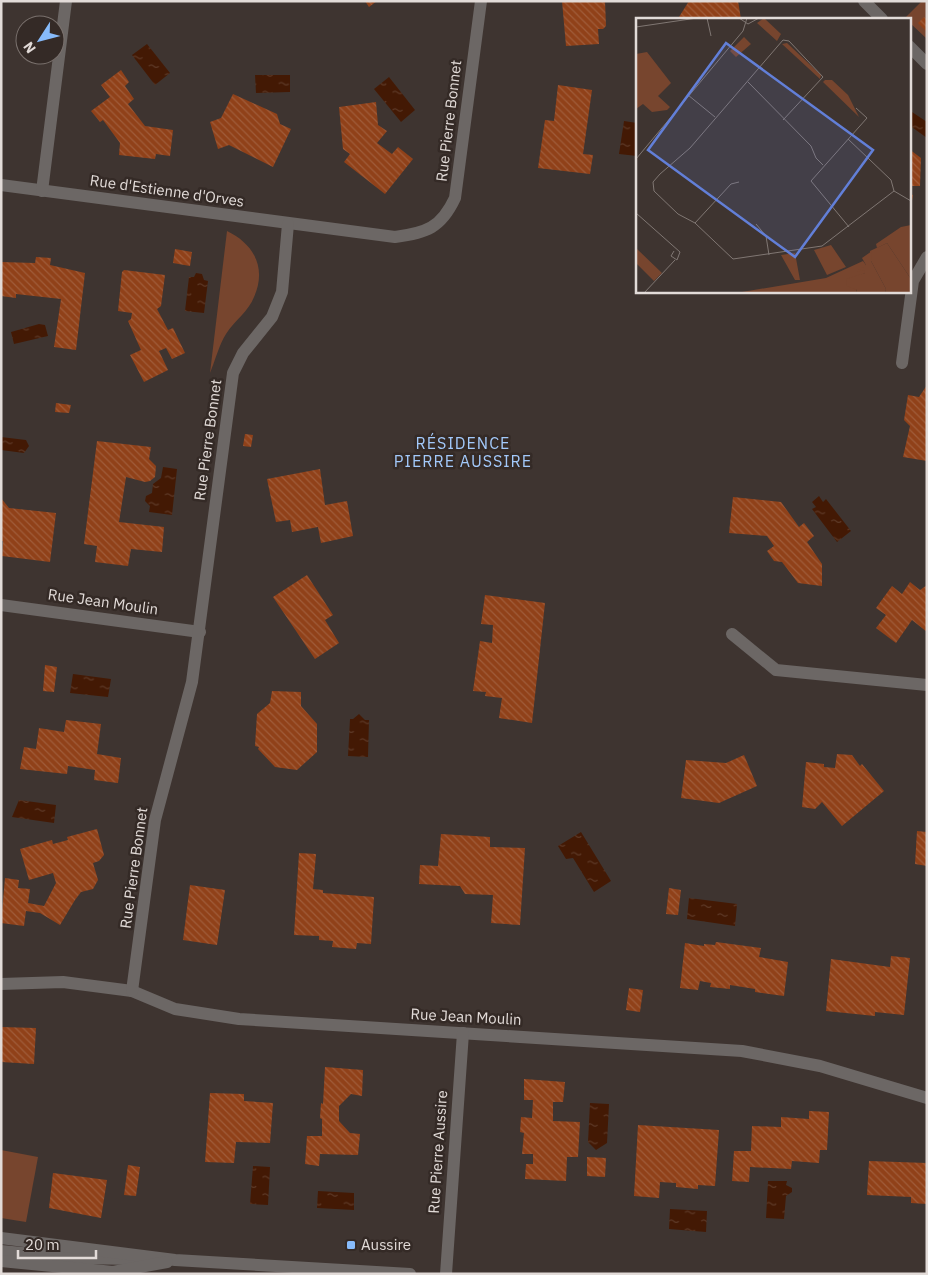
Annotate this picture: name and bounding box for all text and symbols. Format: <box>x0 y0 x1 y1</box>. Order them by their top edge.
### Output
north arrow <box>15 15 65 65</box>
inset map <box>636 18 910 292</box>
text: N <box>19 38 40 57</box>
street label: Rue Pierre Bonnet <box>432 59 465 183</box>
street label: Rue d'Estienne d'Orves <box>89 170 245 211</box>
street label: Rue Pierre Bonnet <box>190 378 225 502</box>
district label: RÉSIDENCE PIERRE AUSSIRE <box>394 432 532 471</box>
street label: Rue Jean Moulin <box>47 584 160 619</box>
street label: Rue Pierre Bonnet <box>116 806 151 930</box>
street label: Rue Jean Moulin <box>410 1004 522 1029</box>
street label: Rue Pierre Aussire <box>424 1090 451 1214</box>
scale bar <box>18 1228 95 1260</box>
text: 20 m <box>25 1235 60 1254</box>
place label: Aussire <box>361 1235 411 1254</box>
marker: Aussire <box>345 1239 357 1251</box>

